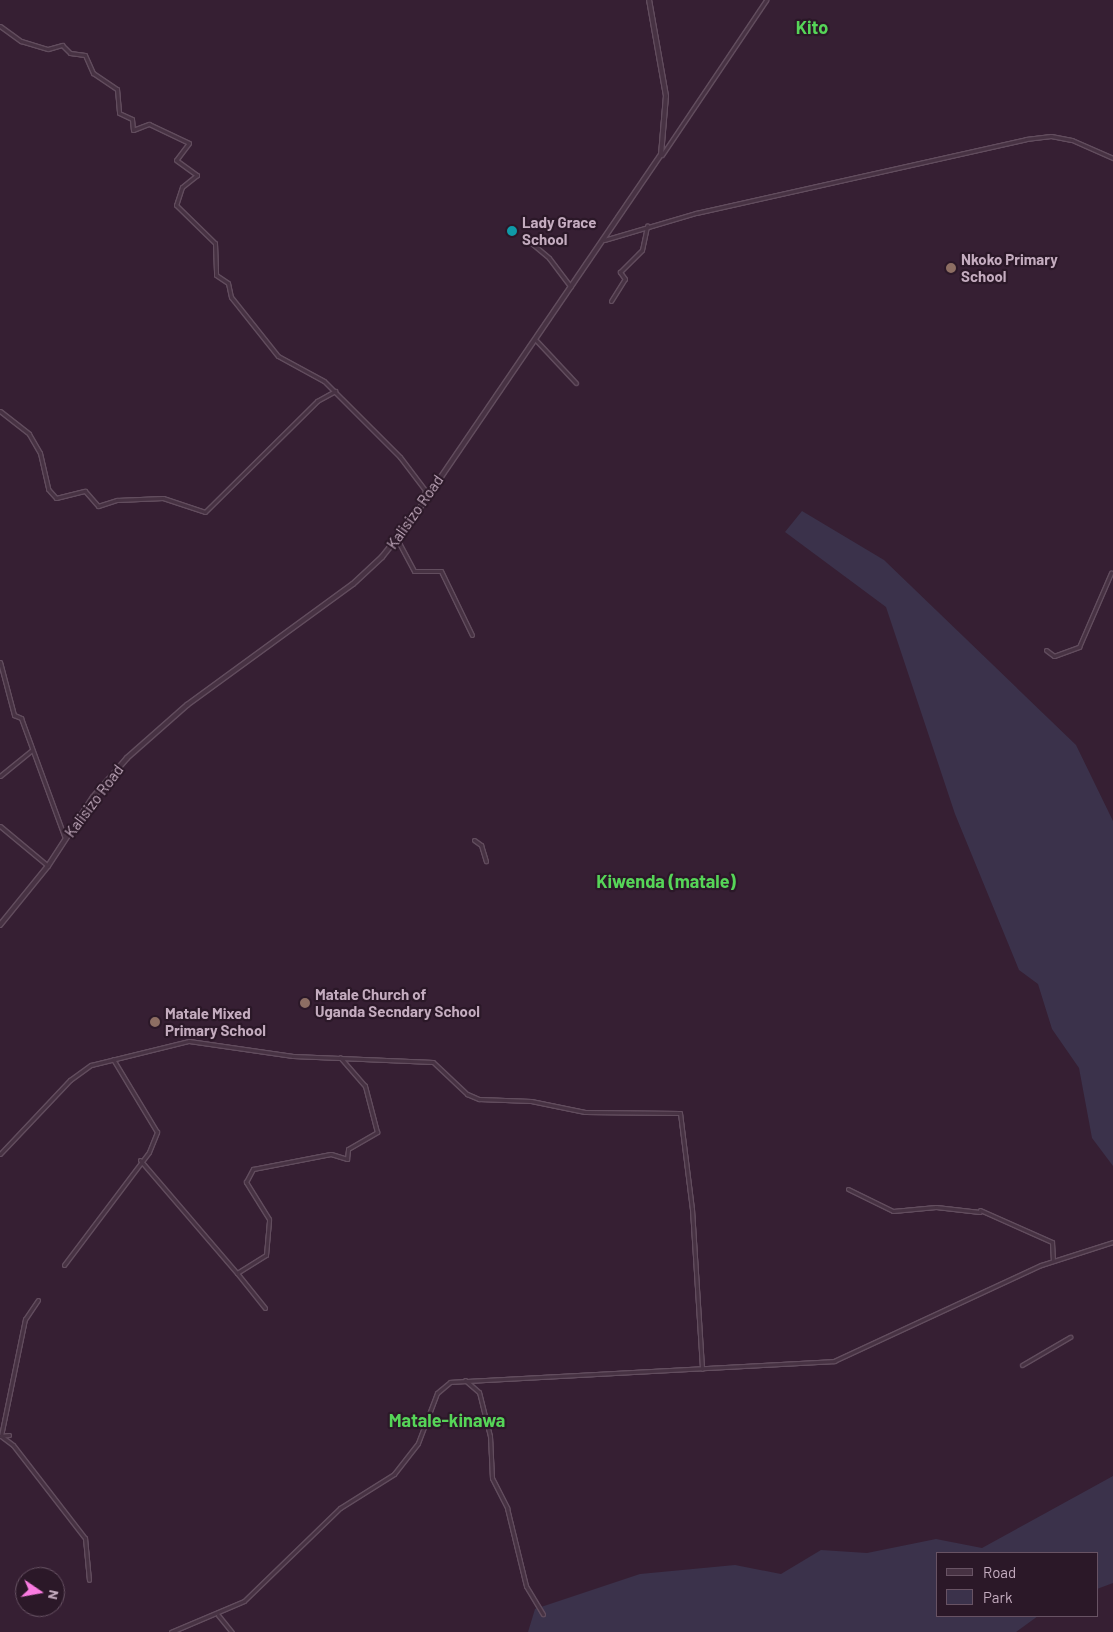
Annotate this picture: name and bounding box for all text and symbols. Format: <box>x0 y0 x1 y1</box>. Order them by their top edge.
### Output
district label: Kito <box>796 16 828 38</box>
place label: Lady Grace School <box>522 213 596 248</box>
marker: Lady Grace School <box>506 225 518 237</box>
place label: Nkoko Primary School <box>961 250 1058 285</box>
marker: Nkoko Primary School <box>945 262 957 274</box>
street label: Kalisizo Road <box>383 472 447 552</box>
street label: Kalisizo Road <box>61 761 127 841</box>
district label: Kiwenda (matale) <box>596 870 736 892</box>
place label: Matale Church of Uganda Secndary School <box>315 985 480 1020</box>
marker: Matale Church of Uganda Secndary School <box>299 997 311 1009</box>
place label: Matale Mixed Primary School <box>165 1004 266 1039</box>
marker: Matale Mixed Primary School <box>149 1016 161 1028</box>
district label: Matale-kinawa <box>389 1409 505 1431</box>
legend <box>936 1552 1098 1617</box>
text: Road <box>983 1563 1016 1581</box>
north arrow <box>15 1567 65 1617</box>
text: Park <box>983 1588 1012 1606</box>
text: N <box>45 1589 63 1601</box>

